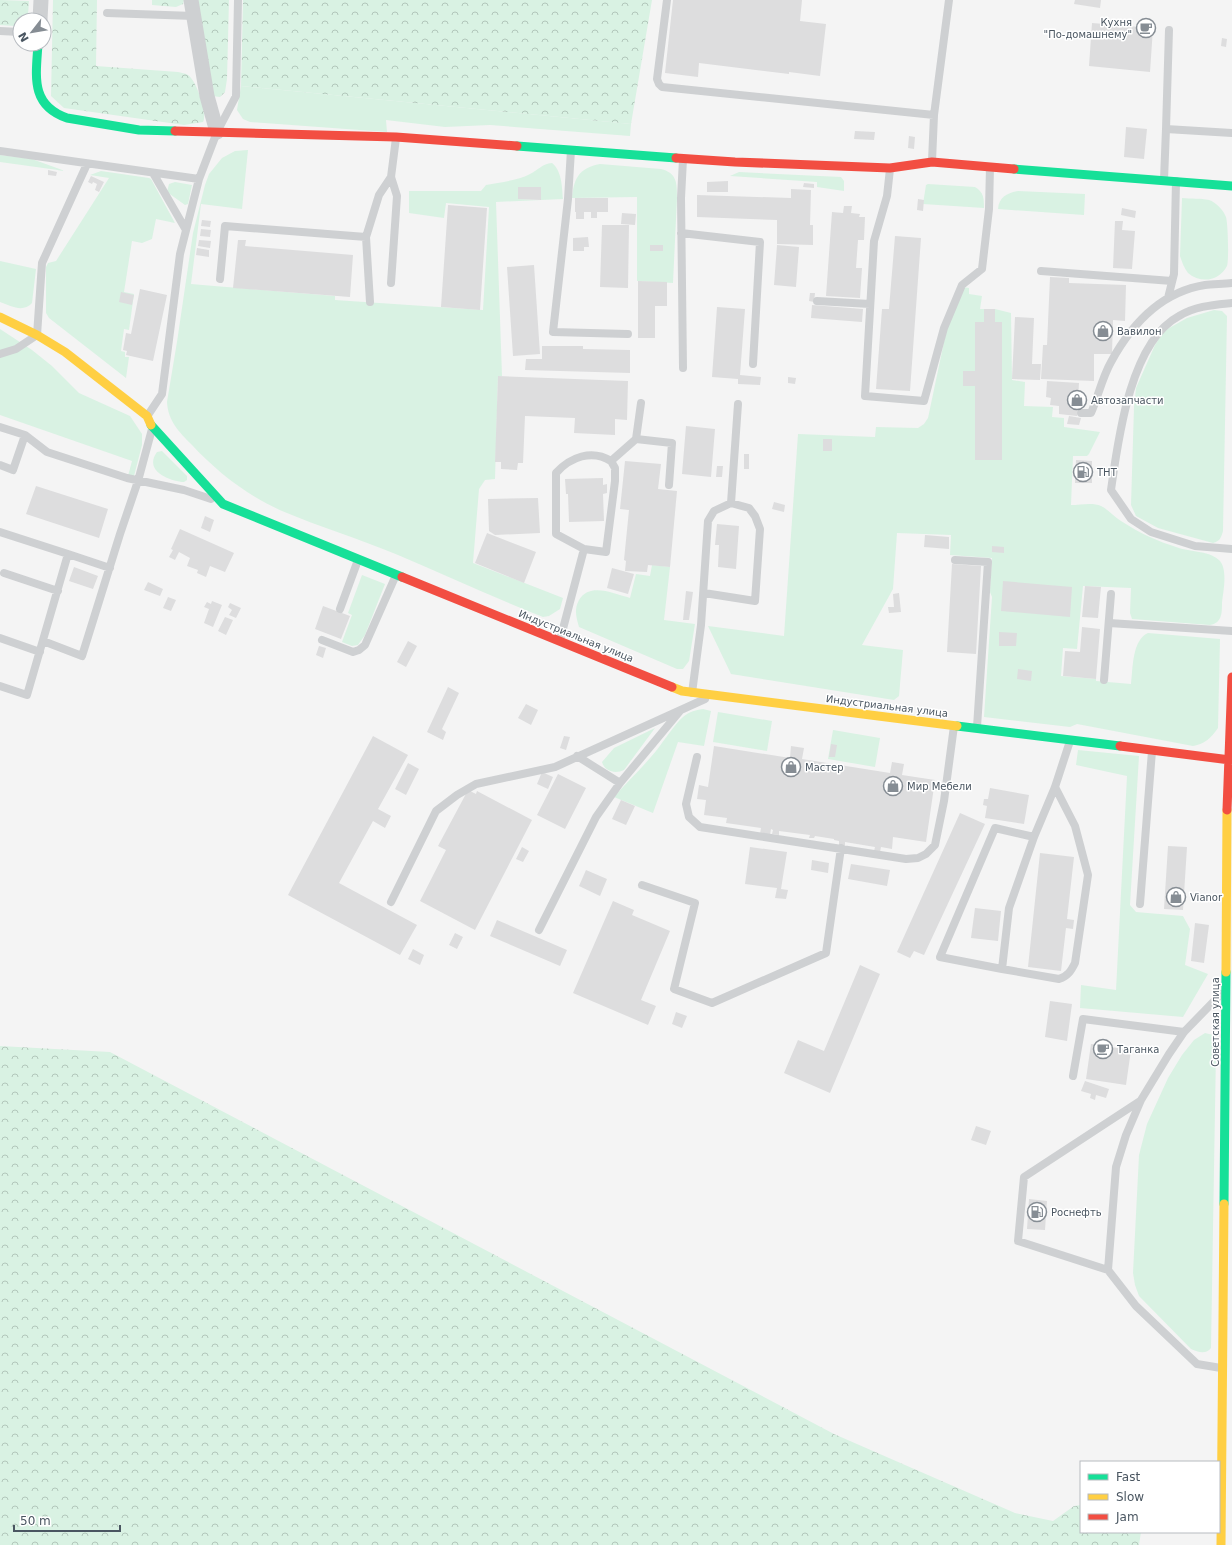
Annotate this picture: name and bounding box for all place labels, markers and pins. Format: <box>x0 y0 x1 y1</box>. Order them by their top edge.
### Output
place label: Кухня "По-домашнему" <box>1044 17 1132 40</box>
cafe icon: Кухня "По-домашнему" <box>1135 17 1157 39</box>
shop icon: Вавилон <box>1092 320 1114 342</box>
place label: Вавилон <box>1117 326 1161 337</box>
shop icon: Автозапчасти <box>1066 389 1088 411</box>
place label: Автозапчасти <box>1091 395 1164 406</box>
fuel station icon: ТНТ <box>1072 461 1094 483</box>
place label: ТНТ <box>1096 467 1118 478</box>
shop icon: Мастер <box>780 756 802 778</box>
place label: Мастер <box>805 762 844 773</box>
shop icon: Мир Мебели <box>882 775 904 797</box>
place label: Мир Мебели <box>907 781 972 792</box>
shop icon: Vianor <box>1165 886 1187 908</box>
place label: Vianor <box>1190 892 1223 903</box>
cafe icon: Таганка <box>1092 1038 1114 1060</box>
place label: Таганка <box>1116 1044 1159 1055</box>
fuel station icon: Роснефть <box>1026 1201 1048 1223</box>
place label: Роснефть <box>1051 1207 1102 1218</box>

